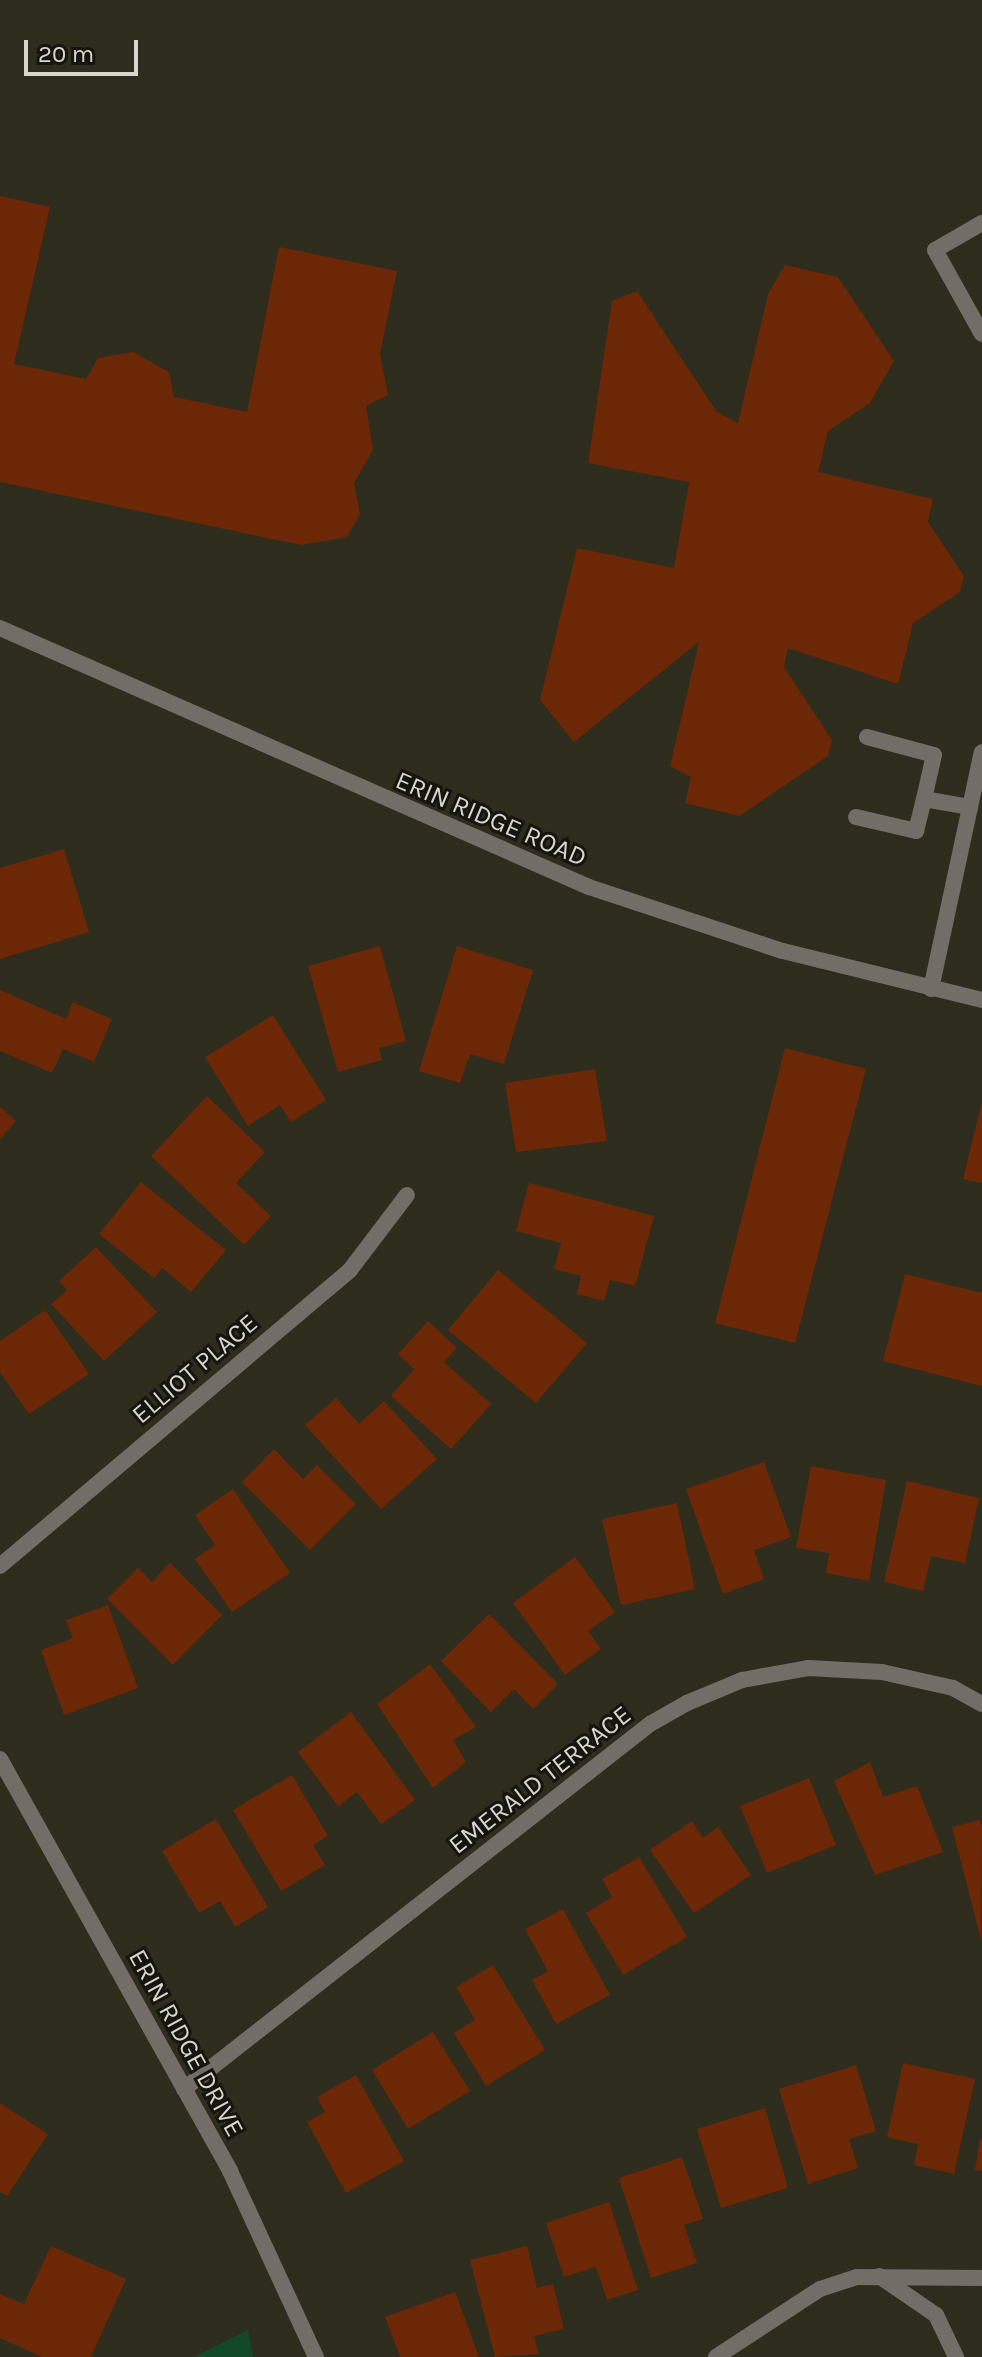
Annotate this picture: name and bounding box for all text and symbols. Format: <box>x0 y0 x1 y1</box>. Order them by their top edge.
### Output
scale bar <box>28 24 142 74</box>
text: 20 m <box>38 40 94 68</box>
street label: ERIN RIDGE ROAD <box>391 765 591 873</box>
street label: ELLIOT PLACE <box>126 1307 264 1431</box>
street label: EMERALD TERRACE <box>443 1699 637 1861</box>
street label: ERIN RIDGE DRIVE <box>122 1944 250 2142</box>

